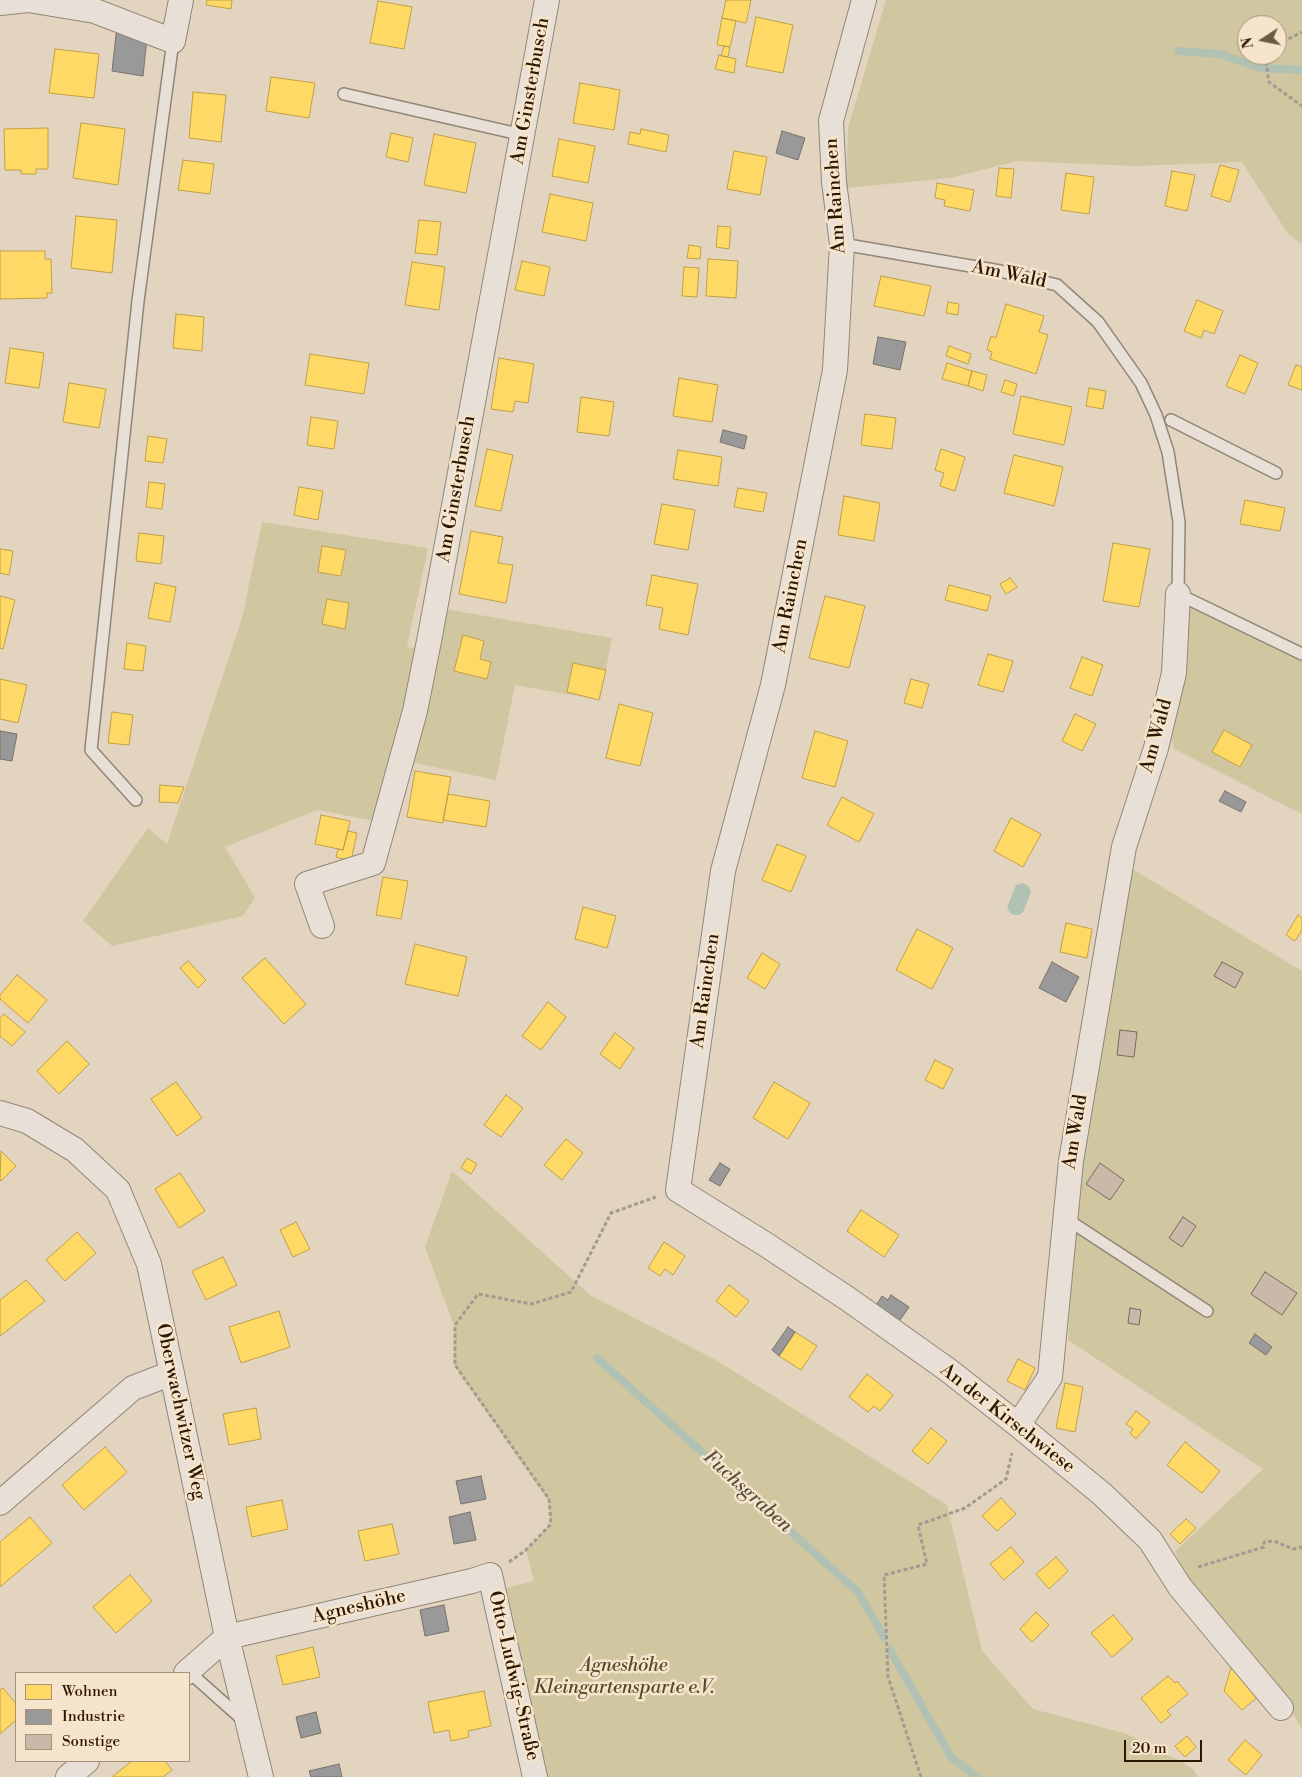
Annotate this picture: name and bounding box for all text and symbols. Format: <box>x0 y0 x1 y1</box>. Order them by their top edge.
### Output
north arrow <box>1237 15 1287 65</box>
street label: Am Ginsterbusch <box>507 16 555 166</box>
text: N <box>1238 36 1258 50</box>
street label: Am Rainchen <box>821 137 851 255</box>
street label: Am Wald <box>970 256 1048 294</box>
street label: Am Ginsterbusch <box>433 414 481 564</box>
street label: Am Rainchen <box>769 537 813 655</box>
street label: Am Wald <box>1136 697 1178 775</box>
street label: Am Rainchen <box>687 932 725 1050</box>
street label: Am Wald <box>1059 1093 1093 1171</box>
street label: Oberwachwitzer Weg <box>150 1322 210 1502</box>
street label: An der Kirschwiese <box>935 1359 1079 1479</box>
water label: Fuchsgraben <box>697 1446 797 1538</box>
street label: Agneshöhe <box>310 1585 408 1629</box>
street label: Otto-Ludwig-Straße <box>482 1589 544 1763</box>
park label: Agneshöhe Kleingartensparte e.V. <box>534 1655 714 1699</box>
legend <box>15 1672 190 1762</box>
text: Wohnen <box>62 1682 117 1701</box>
text: Industrie <box>62 1707 125 1726</box>
scale bar <box>1127 1730 1204 1762</box>
text: Sonstige <box>62 1732 120 1751</box>
text: 20 m <box>1132 1739 1167 1758</box>

